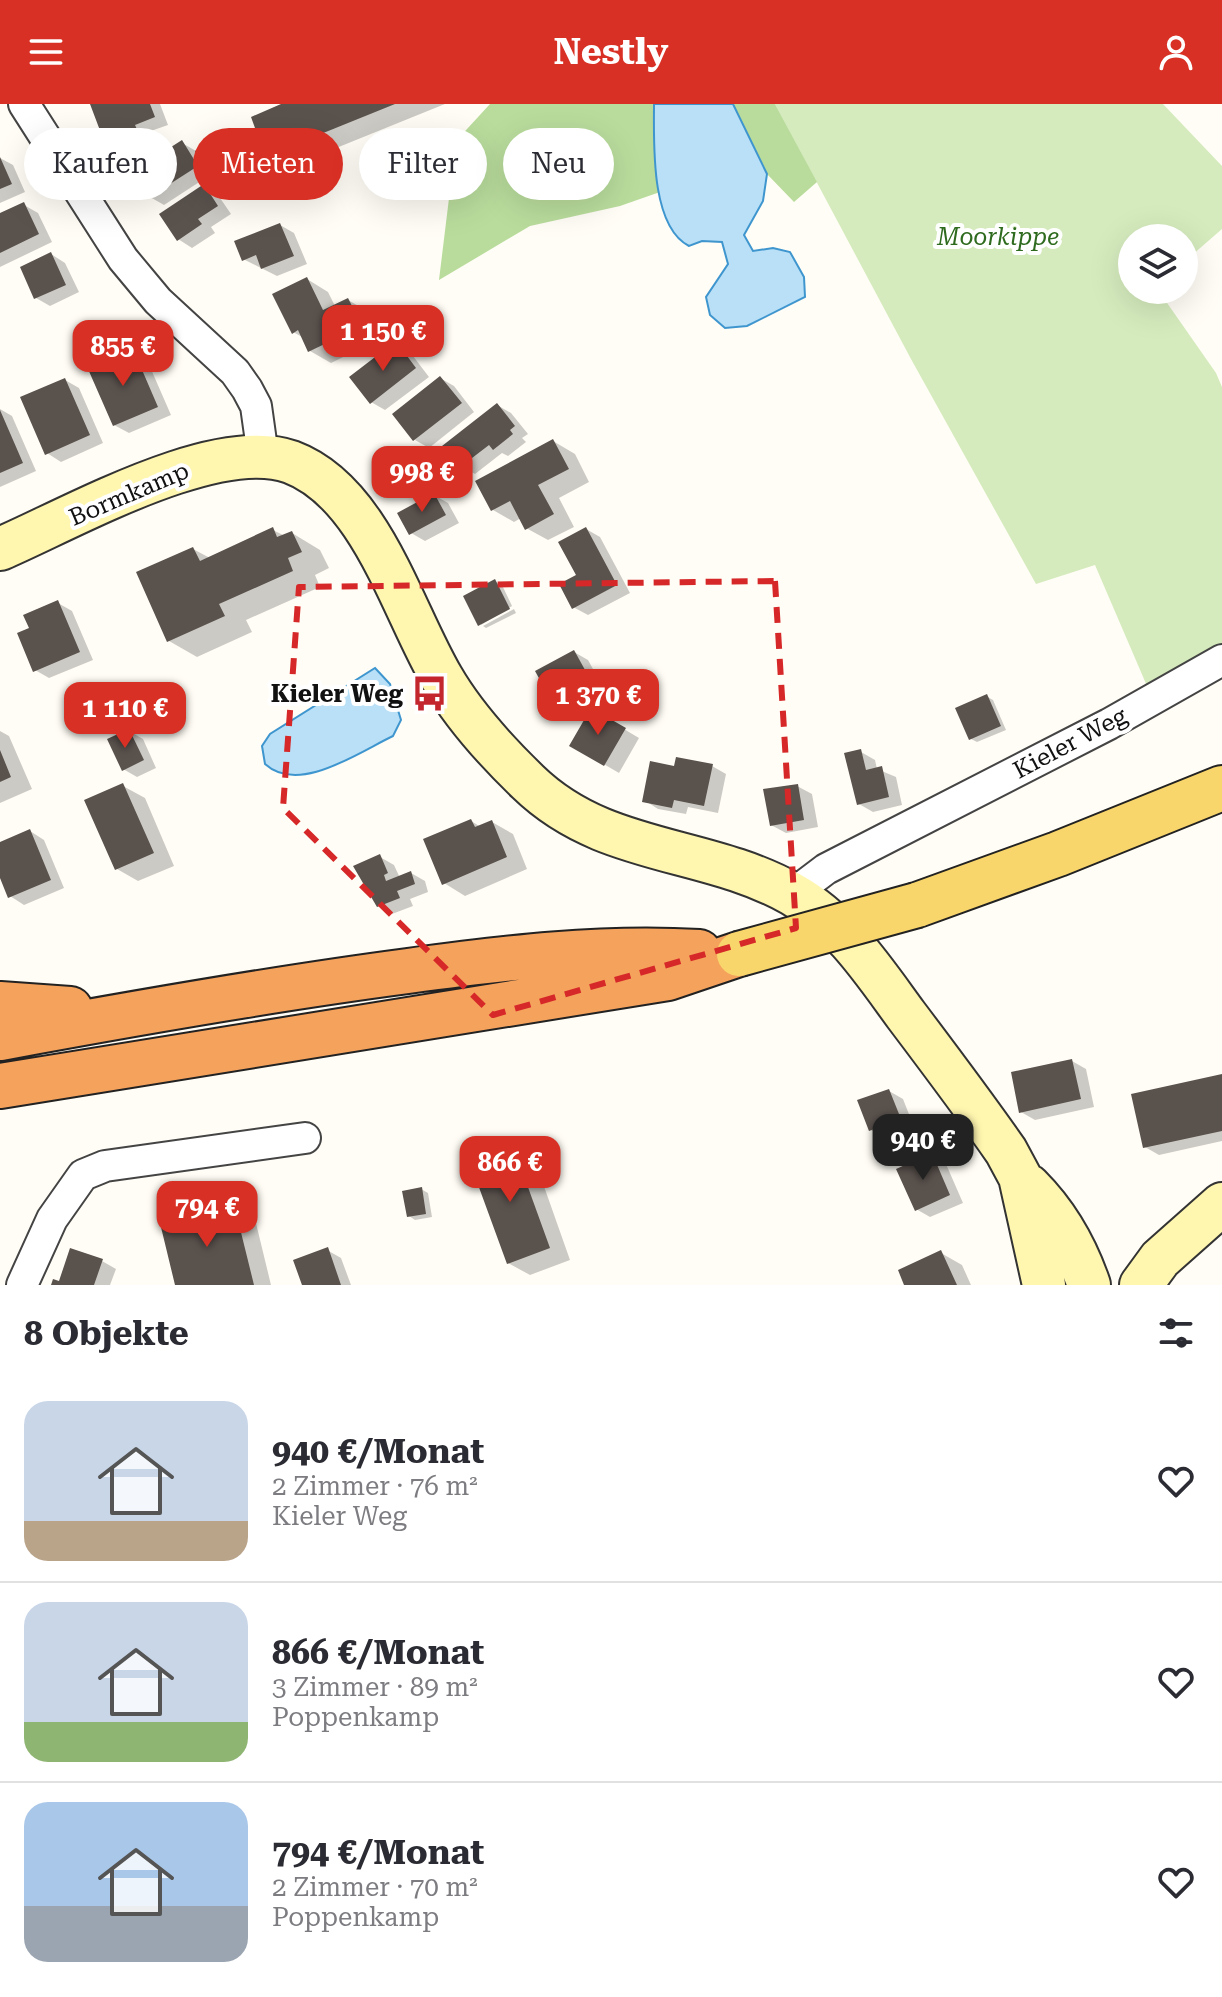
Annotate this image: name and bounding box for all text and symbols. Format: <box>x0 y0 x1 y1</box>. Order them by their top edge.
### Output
icon: menu <box>24 30 68 74</box>
icon: person <box>1154 30 1198 74</box>
text: Nestly <box>553 31 669 73</box>
chip: Kaufen <box>24 128 177 200</box>
chip: Mieten <box>193 128 343 200</box>
chip: Filter <box>359 128 487 200</box>
chip: Neu <box>503 128 614 200</box>
park label: Moorkippe <box>936 223 1059 251</box>
map controls <box>1118 224 1198 304</box>
button: layers <box>1118 224 1198 304</box>
pin: 1 150 € <box>309 305 457 373</box>
text: 1 150 € <box>340 316 426 346</box>
pin: 855 € <box>67 320 179 388</box>
text: 855 € <box>91 331 155 361</box>
pin: 998 € <box>366 446 478 514</box>
street label: Bormkamp <box>65 456 193 532</box>
text: 998 € <box>390 457 454 487</box>
pin: 1 370 € <box>524 669 672 737</box>
bus stop icon: Kieler Weg <box>410 675 448 713</box>
place label: Kieler Weg <box>271 680 403 708</box>
text: 1 370 € <box>555 680 641 710</box>
pin: 1 110 € <box>51 682 199 750</box>
text: 1 110 € <box>82 693 168 723</box>
street label: Kieler Weg <box>1008 701 1132 785</box>
pin: 940 € <box>867 1114 979 1182</box>
text: 940 € <box>891 1125 955 1155</box>
pin: 866 € <box>454 1136 566 1204</box>
text: 866 € <box>478 1147 542 1177</box>
pin: 794 € <box>151 1181 263 1249</box>
text: 794 € <box>175 1192 239 1222</box>
icon: filters <box>1154 1311 1198 1355</box>
text: 8 Objekte <box>24 1313 189 1353</box>
text: 940 €/Monat <box>272 1431 484 1471</box>
icon: home <box>88 1433 184 1529</box>
icon: heart <box>1154 1459 1198 1503</box>
text: 2 Zimmer · 76 m² <box>272 1471 478 1501</box>
text: Kieler Weg <box>272 1501 407 1531</box>
text: 866 €/Monat <box>272 1632 484 1672</box>
icon: home <box>88 1634 184 1730</box>
icon: heart <box>1154 1660 1198 1704</box>
text: 3 Zimmer · 89 m² <box>272 1672 478 1702</box>
text: Poppenkamp <box>272 1702 439 1732</box>
text: 794 €/Monat <box>272 1832 484 1872</box>
icon: home <box>88 1834 184 1930</box>
icon: heart <box>1154 1860 1198 1904</box>
text: 2 Zimmer · 70 m² <box>272 1872 478 1902</box>
text: Poppenkamp <box>272 1902 439 1932</box>

